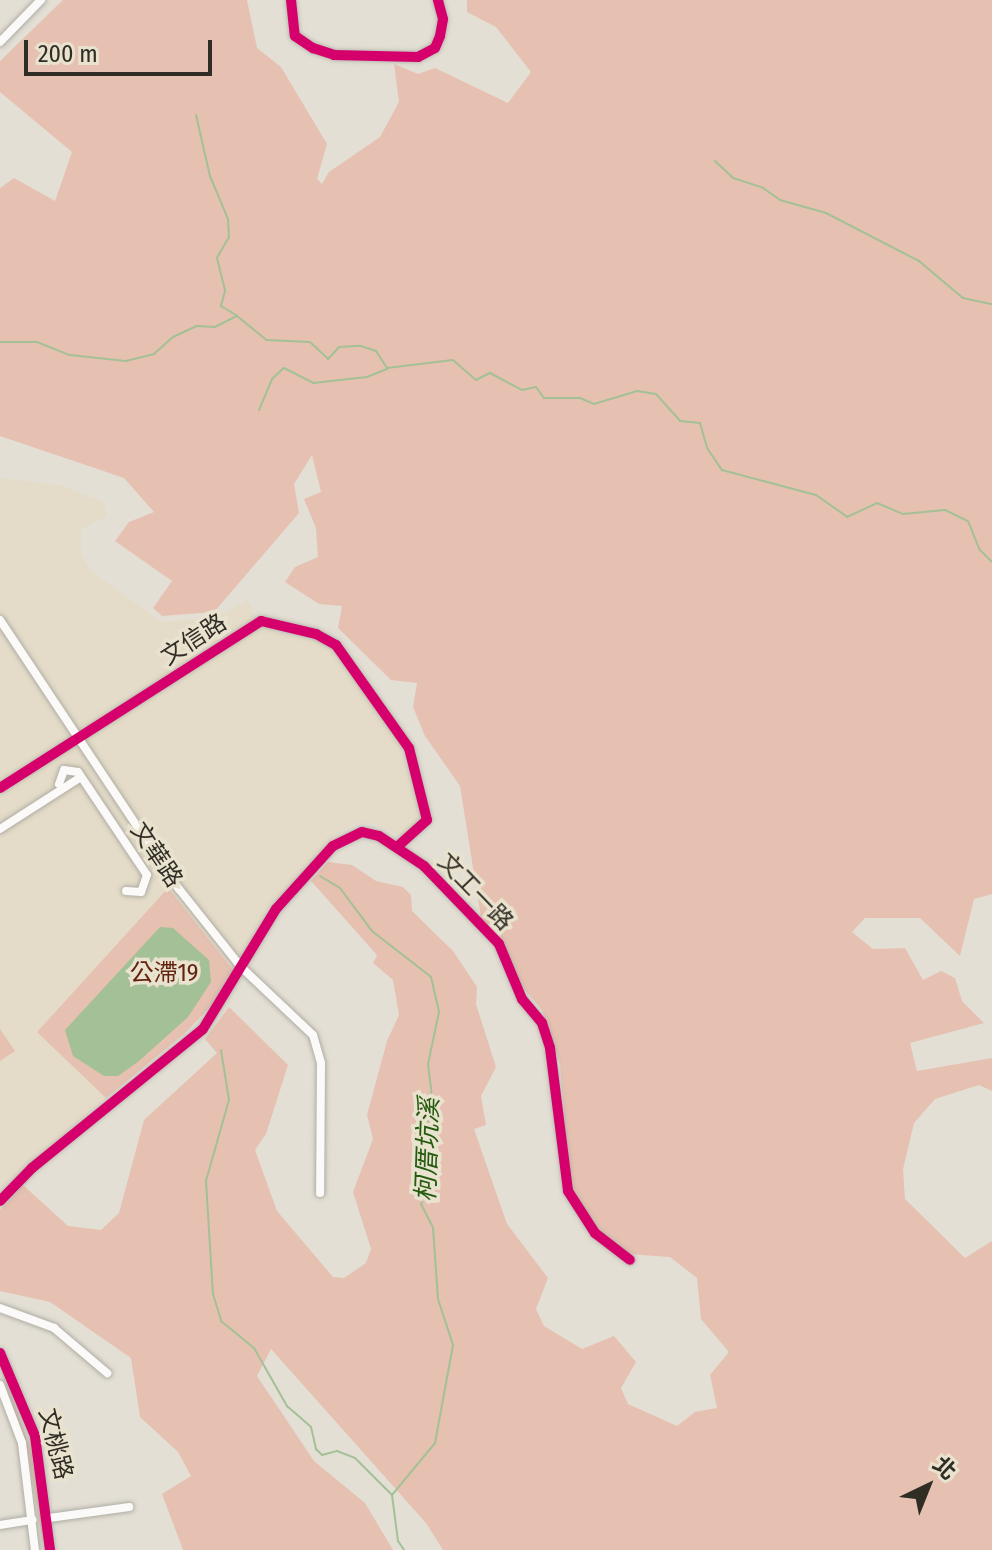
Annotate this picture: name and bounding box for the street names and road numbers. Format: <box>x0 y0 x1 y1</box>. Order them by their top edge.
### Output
street label: 文信路 <box>156 608 232 672</box>
street label: 文華路 <box>124 817 188 893</box>
street label: 文工一路 <box>431 847 519 937</box>
street label: 文桃路 <box>32 1406 78 1482</box>

